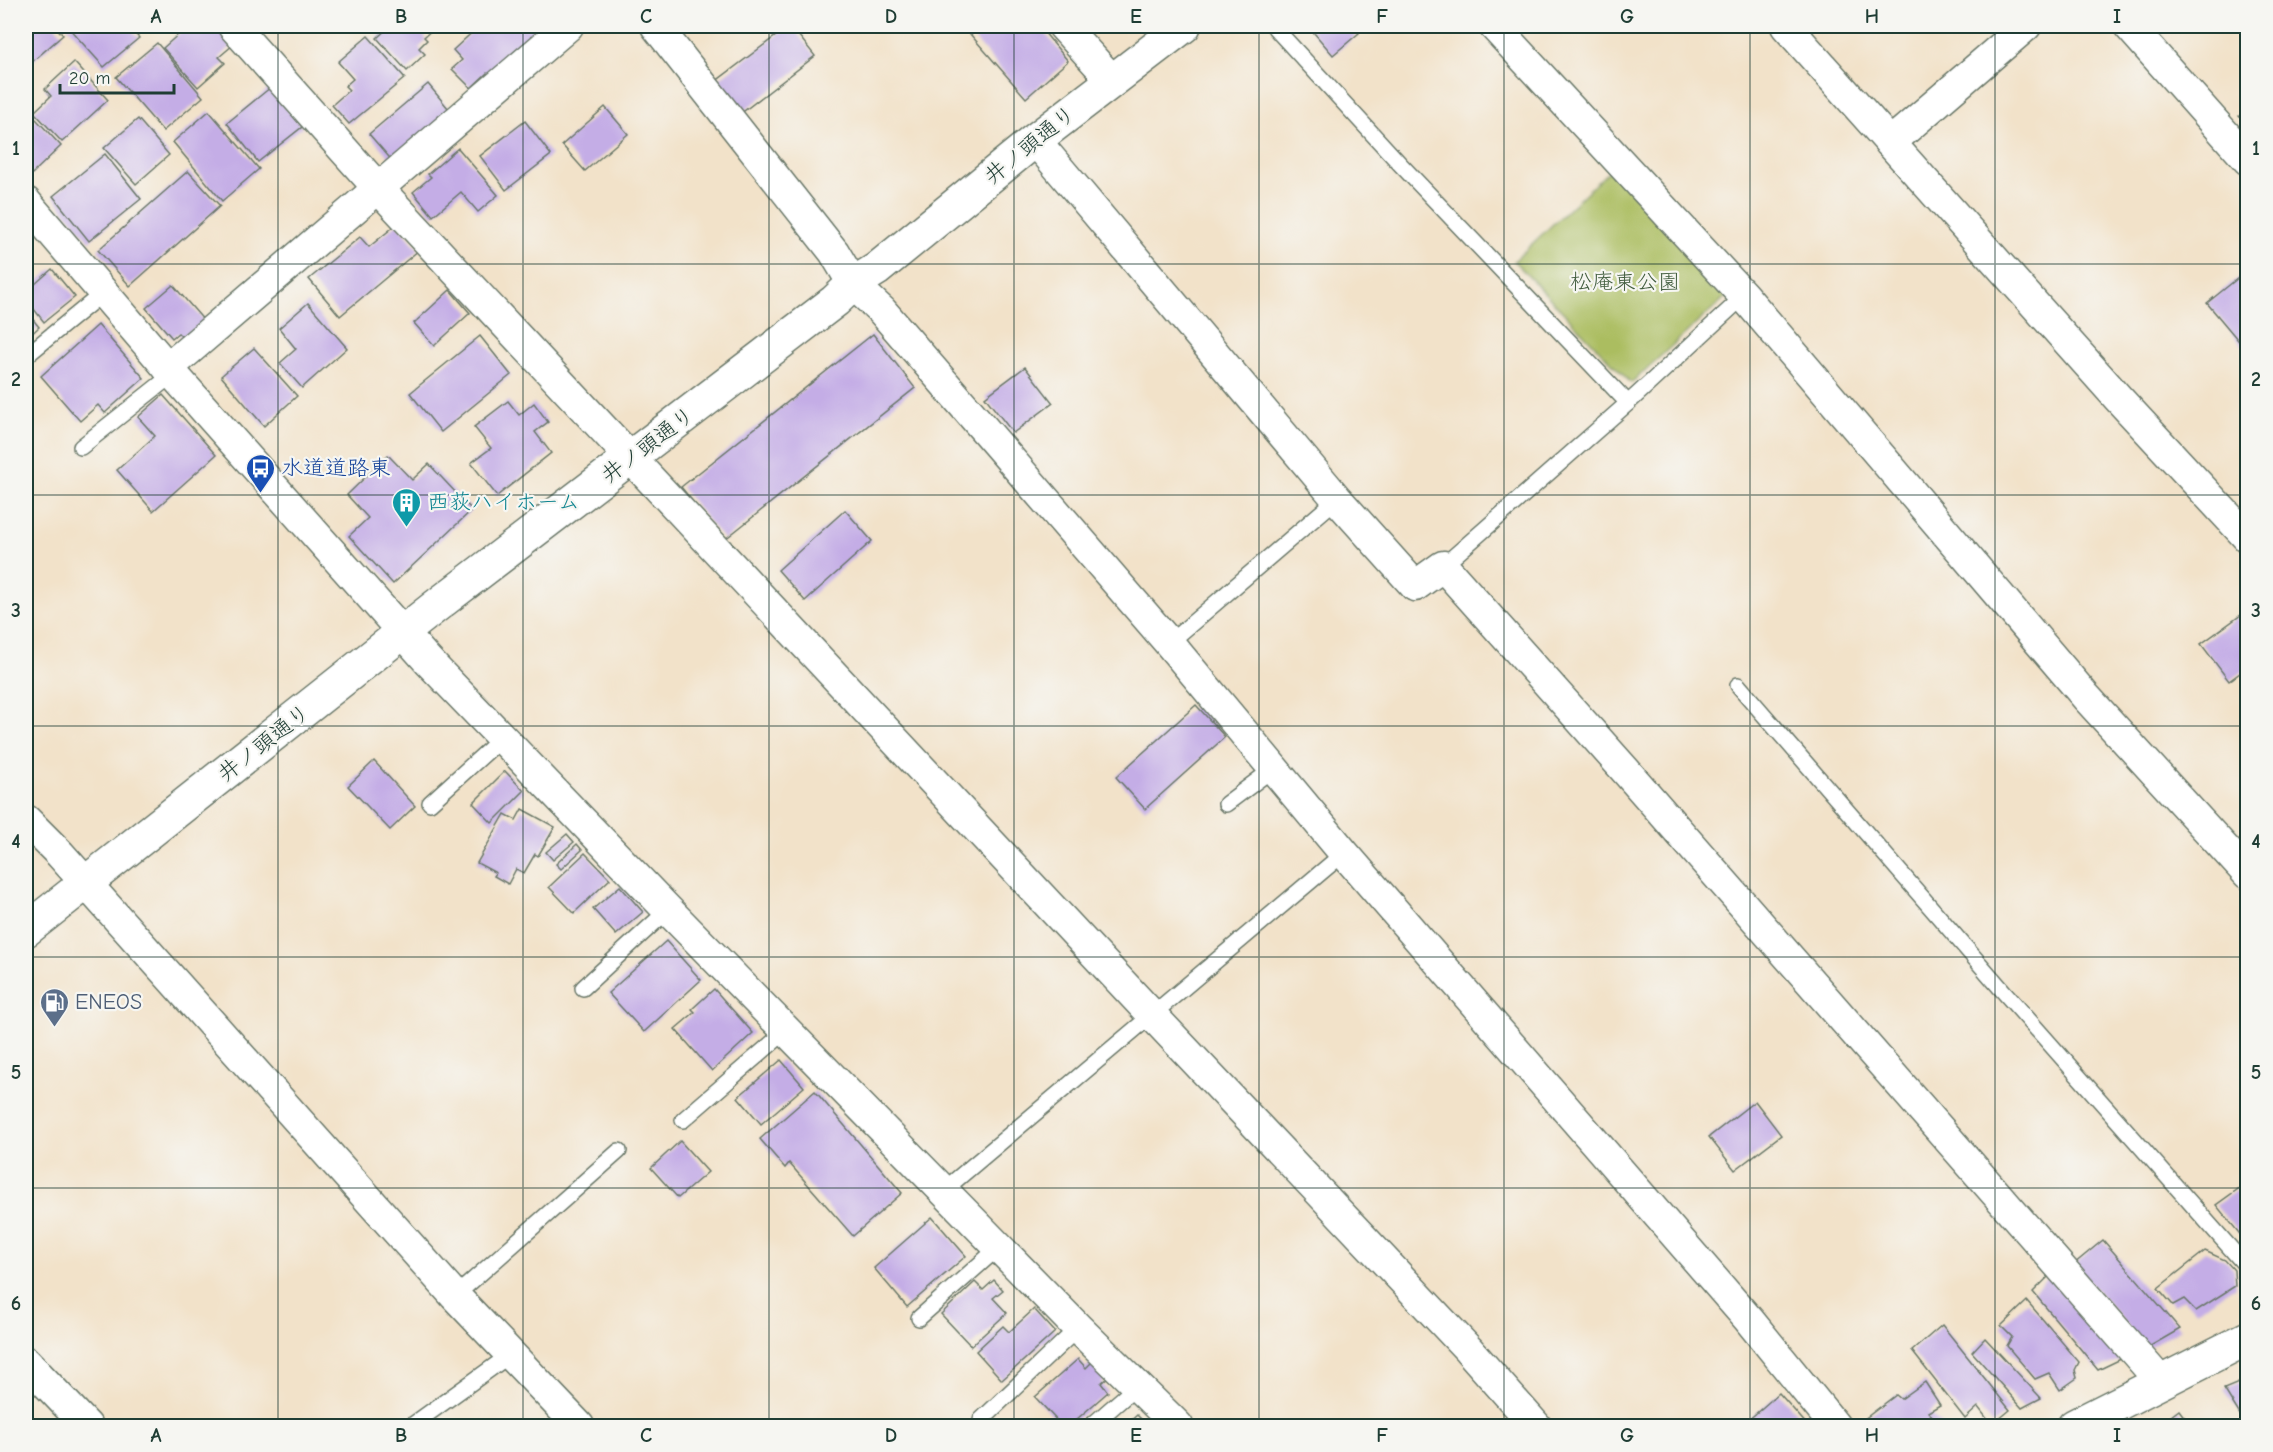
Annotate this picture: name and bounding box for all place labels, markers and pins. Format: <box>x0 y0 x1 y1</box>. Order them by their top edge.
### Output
bus stop icon: 水道道路東 <box>244 452 276 494</box>
place label: 水道道路東 <box>281 455 391 481</box>
building icon: 西荻ハイホーム <box>390 486 422 528</box>
place label: 西荻ハイホーム <box>427 489 580 515</box>
fuel station icon: ENEOS <box>38 986 70 1028</box>
place label: ENEOS <box>75 989 142 1015</box>

